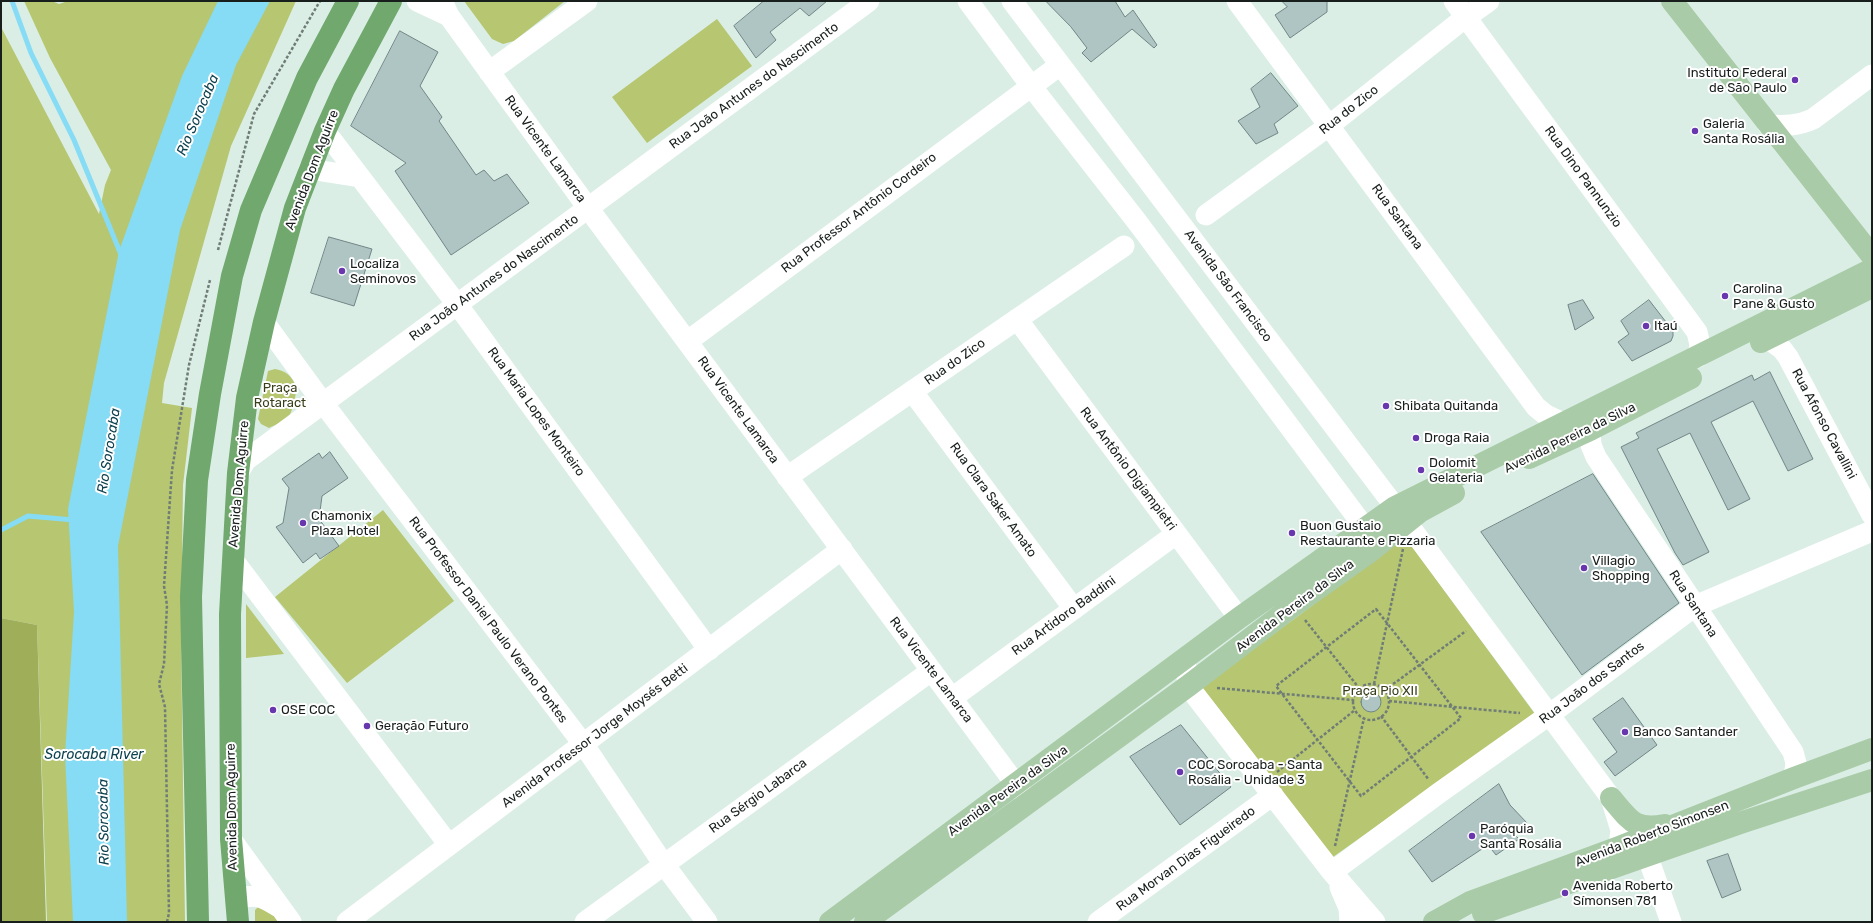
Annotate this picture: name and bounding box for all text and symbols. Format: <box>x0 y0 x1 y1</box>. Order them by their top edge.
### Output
street label: Rua João Antunes do Nascimento <box>666 19 842 153</box>
place label: Instituto Federal de São Paulo <box>1687 65 1787 96</box>
water label: Rio Sorocaba <box>173 72 223 158</box>
marker: Instituto Federal de São Paulo <box>1790 75 1800 85</box>
street label: Rua do Zico <box>1316 82 1382 138</box>
street label: Rua Vicente Lamarca <box>501 92 589 206</box>
street label: Avenida Dom Aguirre <box>282 108 342 232</box>
place label: Galeria Santa Rosália <box>1703 116 1785 147</box>
street label: Rua Dino Pannunzio <box>1541 123 1625 231</box>
marker: Galeria Santa Rosália <box>1690 126 1700 136</box>
street label: Rua Professor Antônio Cordeiro <box>778 150 940 276</box>
street label: Rua Santana <box>1368 181 1426 253</box>
street label: Rua João Antunes do Nascimento <box>406 211 582 345</box>
street label: Avenida São Francisco <box>1181 227 1275 345</box>
place label: Localiza Seminovos <box>350 256 416 287</box>
marker: Localiza Seminovos <box>337 266 347 276</box>
place label: Carolina Pane & Gusto <box>1733 281 1815 312</box>
marker: Carolina Pane & Gusto <box>1720 291 1730 301</box>
place label: Itaú <box>1654 318 1678 334</box>
marker: Itaú <box>1641 321 1651 331</box>
street label: Rua do Zico <box>922 335 988 389</box>
street label: Rua Maria Lopes Monteiro <box>484 345 588 479</box>
street label: Rua Vicente Lamarca <box>694 353 782 467</box>
street label: Rua Afonso Cavallini <box>1788 366 1860 482</box>
park label: Praça Rotaract <box>254 380 306 411</box>
place label: Shibata Quitanda <box>1394 398 1498 414</box>
street label: Avenida Pereira da Silva <box>1502 399 1638 477</box>
marker: Shibata Quitanda <box>1381 401 1391 411</box>
street label: Rua Antônio Digiampietri <box>1076 404 1180 534</box>
water label: Rio Sorocaba <box>94 407 124 495</box>
street label: Avenida Dom Aguirre <box>226 420 252 548</box>
place label: Droga Raia <box>1424 430 1489 446</box>
marker: Droga Raia <box>1411 433 1421 443</box>
street label: Rua Clara Saker Amato <box>946 440 1040 560</box>
place label: Dolomit Gelateria <box>1429 455 1483 486</box>
marker: Dolomit Gelateria <box>1416 465 1426 475</box>
place label: Chamonix Plaza Hotel <box>311 508 379 539</box>
street label: Rua Professor Daniel Paulo Verano Pontes <box>405 514 571 726</box>
marker: Chamonix Plaza Hotel <box>298 518 308 528</box>
place label: Buon Gustaio Restaurante e Pizzaria <box>1300 518 1435 549</box>
marker: Buon Gustaio Restaurante e Pizzaria <box>1287 528 1297 538</box>
place label: Villagio Shopping <box>1592 553 1650 584</box>
street label: Avenida Pereira da Silva <box>1233 556 1357 656</box>
marker: Villagio Shopping <box>1579 563 1589 573</box>
street label: Rua Santana <box>1665 567 1721 641</box>
street label: Rua Artidoro Baddini <box>1009 573 1119 659</box>
street label: Rua Vicente Lamarca <box>886 614 976 726</box>
street label: Rua João dos Santos <box>1536 638 1648 728</box>
street label: Avenida Professor Jorge Moysés Betti <box>499 661 691 811</box>
park label: Praça Pio XII <box>1342 683 1418 699</box>
place label: OSE COC <box>281 702 335 718</box>
marker: OSE COC <box>268 705 278 715</box>
place label: Geração Futuro <box>375 718 469 734</box>
marker: Geração Futuro <box>362 721 372 731</box>
place label: Banco Santander <box>1633 724 1738 740</box>
marker: Banco Santander <box>1620 727 1630 737</box>
street label: Avenida Pereira da Silva <box>945 742 1071 840</box>
street label: Avenida Dom Aguirre <box>223 743 241 871</box>
water label: Sorocaba River <box>44 747 144 763</box>
street label: Rua Sérgio Labarca <box>706 755 810 837</box>
place label: COC Sorocaba - Santa Rosália - Unidade 3 <box>1188 757 1322 788</box>
marker: COC Sorocaba - Santa Rosália - Unidade 3 <box>1175 767 1185 777</box>
water label: Rio Sorocaba <box>95 779 113 865</box>
street label: Avenida Roberto Simonsen <box>1573 797 1731 871</box>
street label: Rua Morvan Dias Figueiredo <box>1114 803 1258 915</box>
place label: Paróquia Santa Rosália <box>1480 821 1562 852</box>
marker: Paróquia Santa Rosália <box>1467 831 1477 841</box>
place label: Avenida Roberto Símonsen 781 <box>1573 878 1673 909</box>
marker: Avenida Roberto Símonsen 781 <box>1560 888 1570 898</box>

